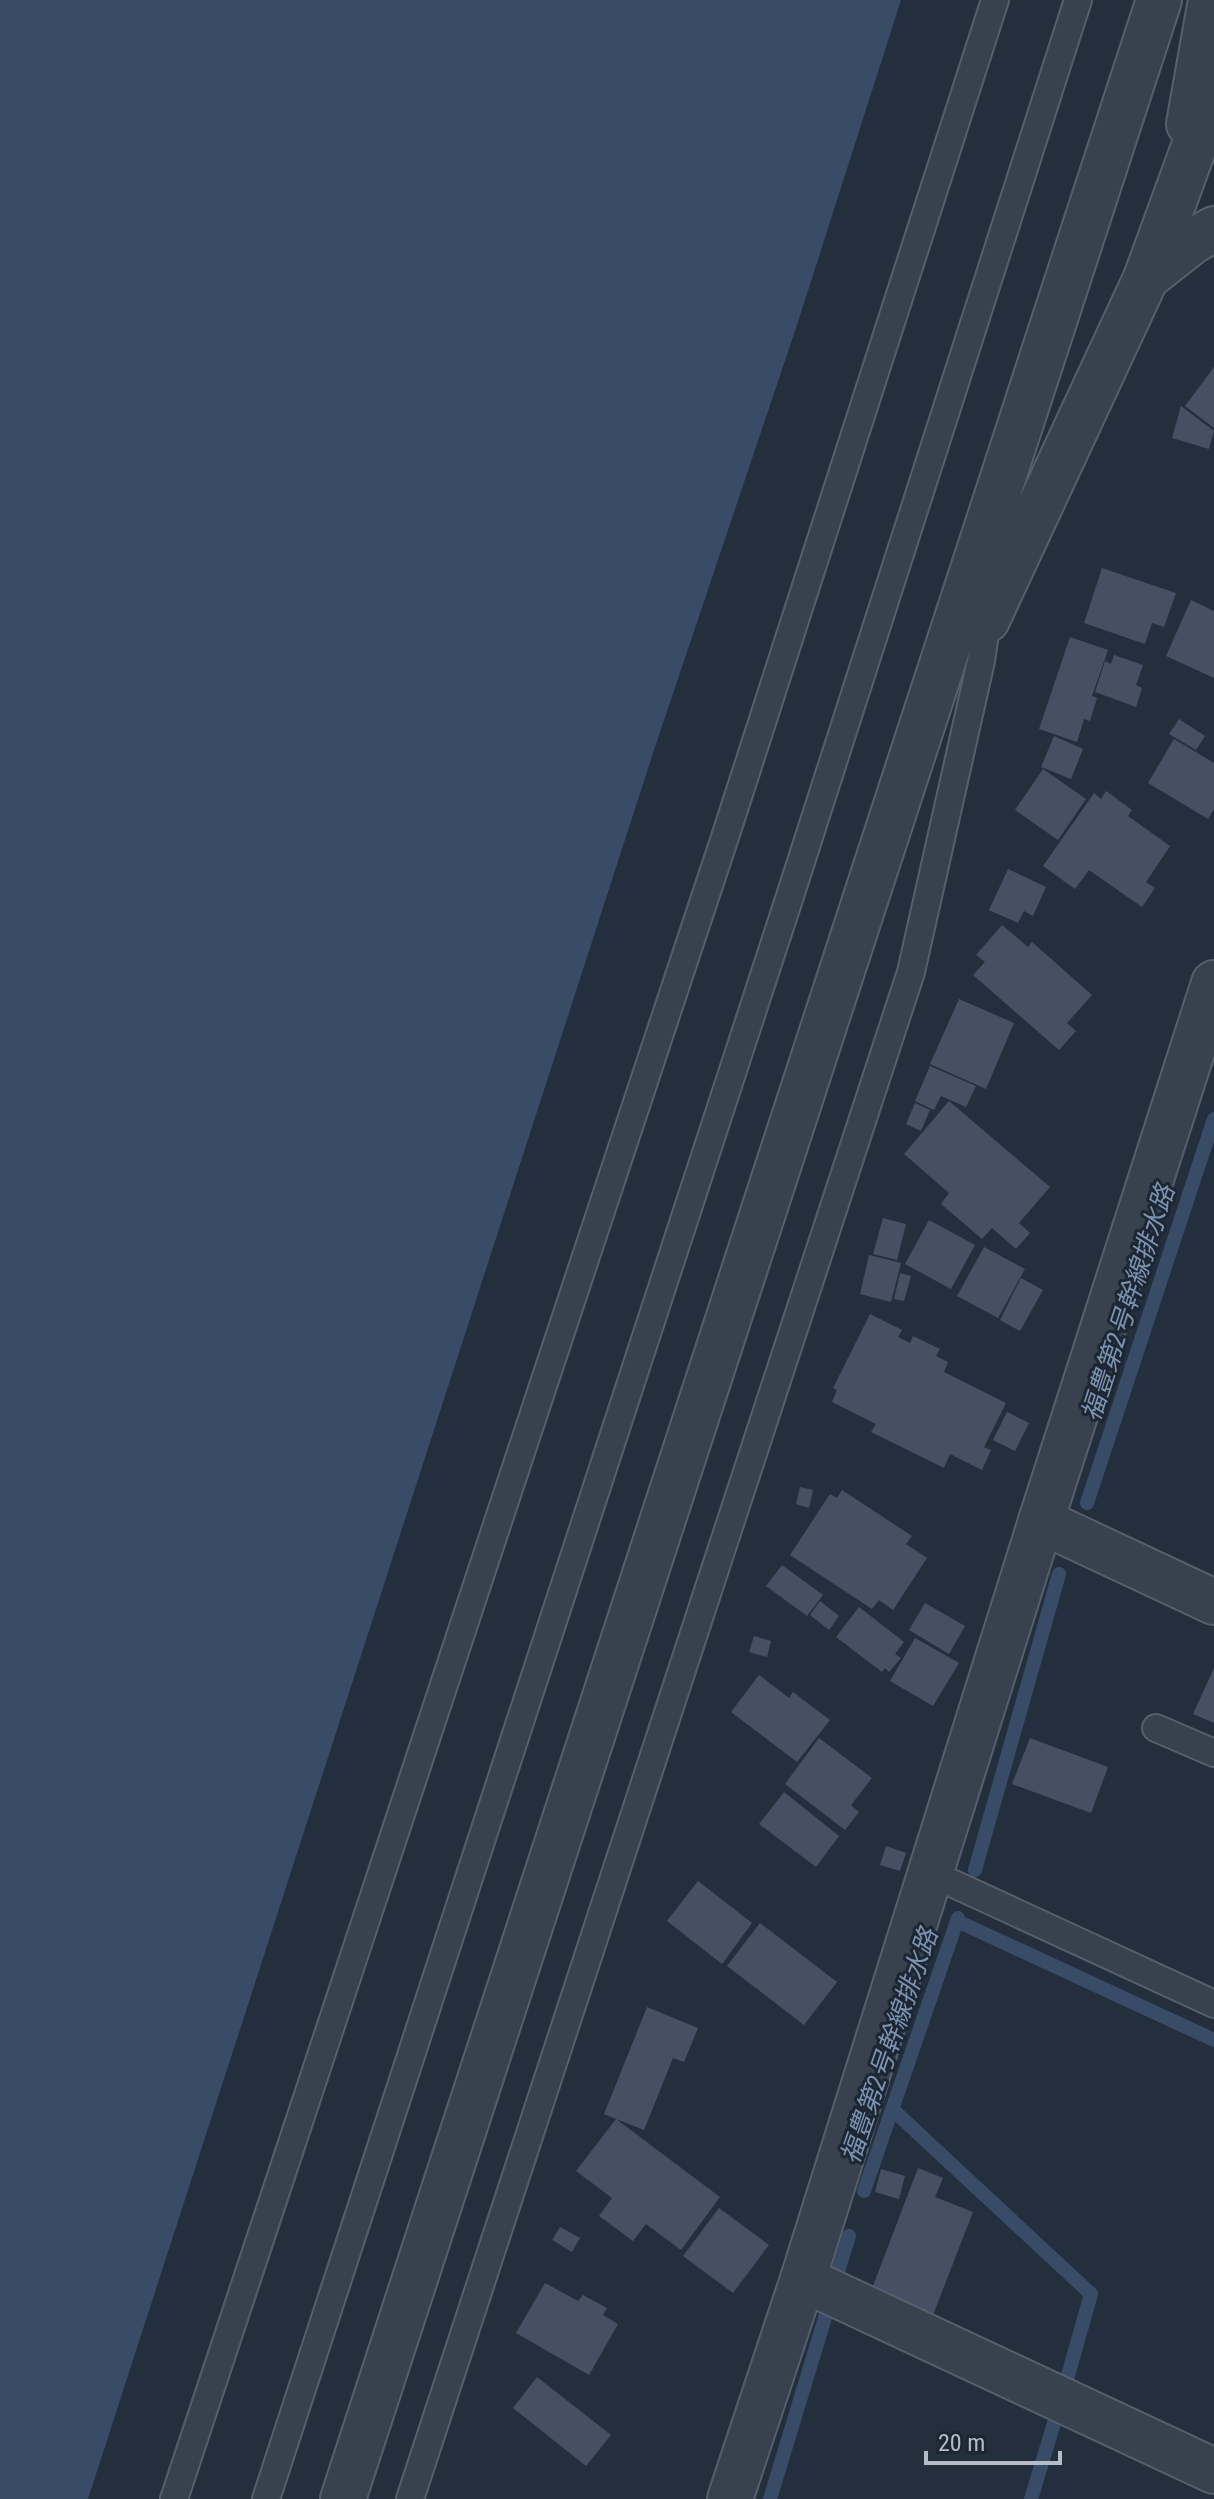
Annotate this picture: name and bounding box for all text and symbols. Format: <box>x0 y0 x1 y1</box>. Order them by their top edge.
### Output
water label: 福豊第2号幹線排水路 <box>1076 1179 1181 1425</box>
water label: 福豊第2号幹線排水路 <box>835 1923 944 2167</box>
scale bar <box>926 2415 1060 2465</box>
text: 20 m <box>938 2429 985 2457</box>

